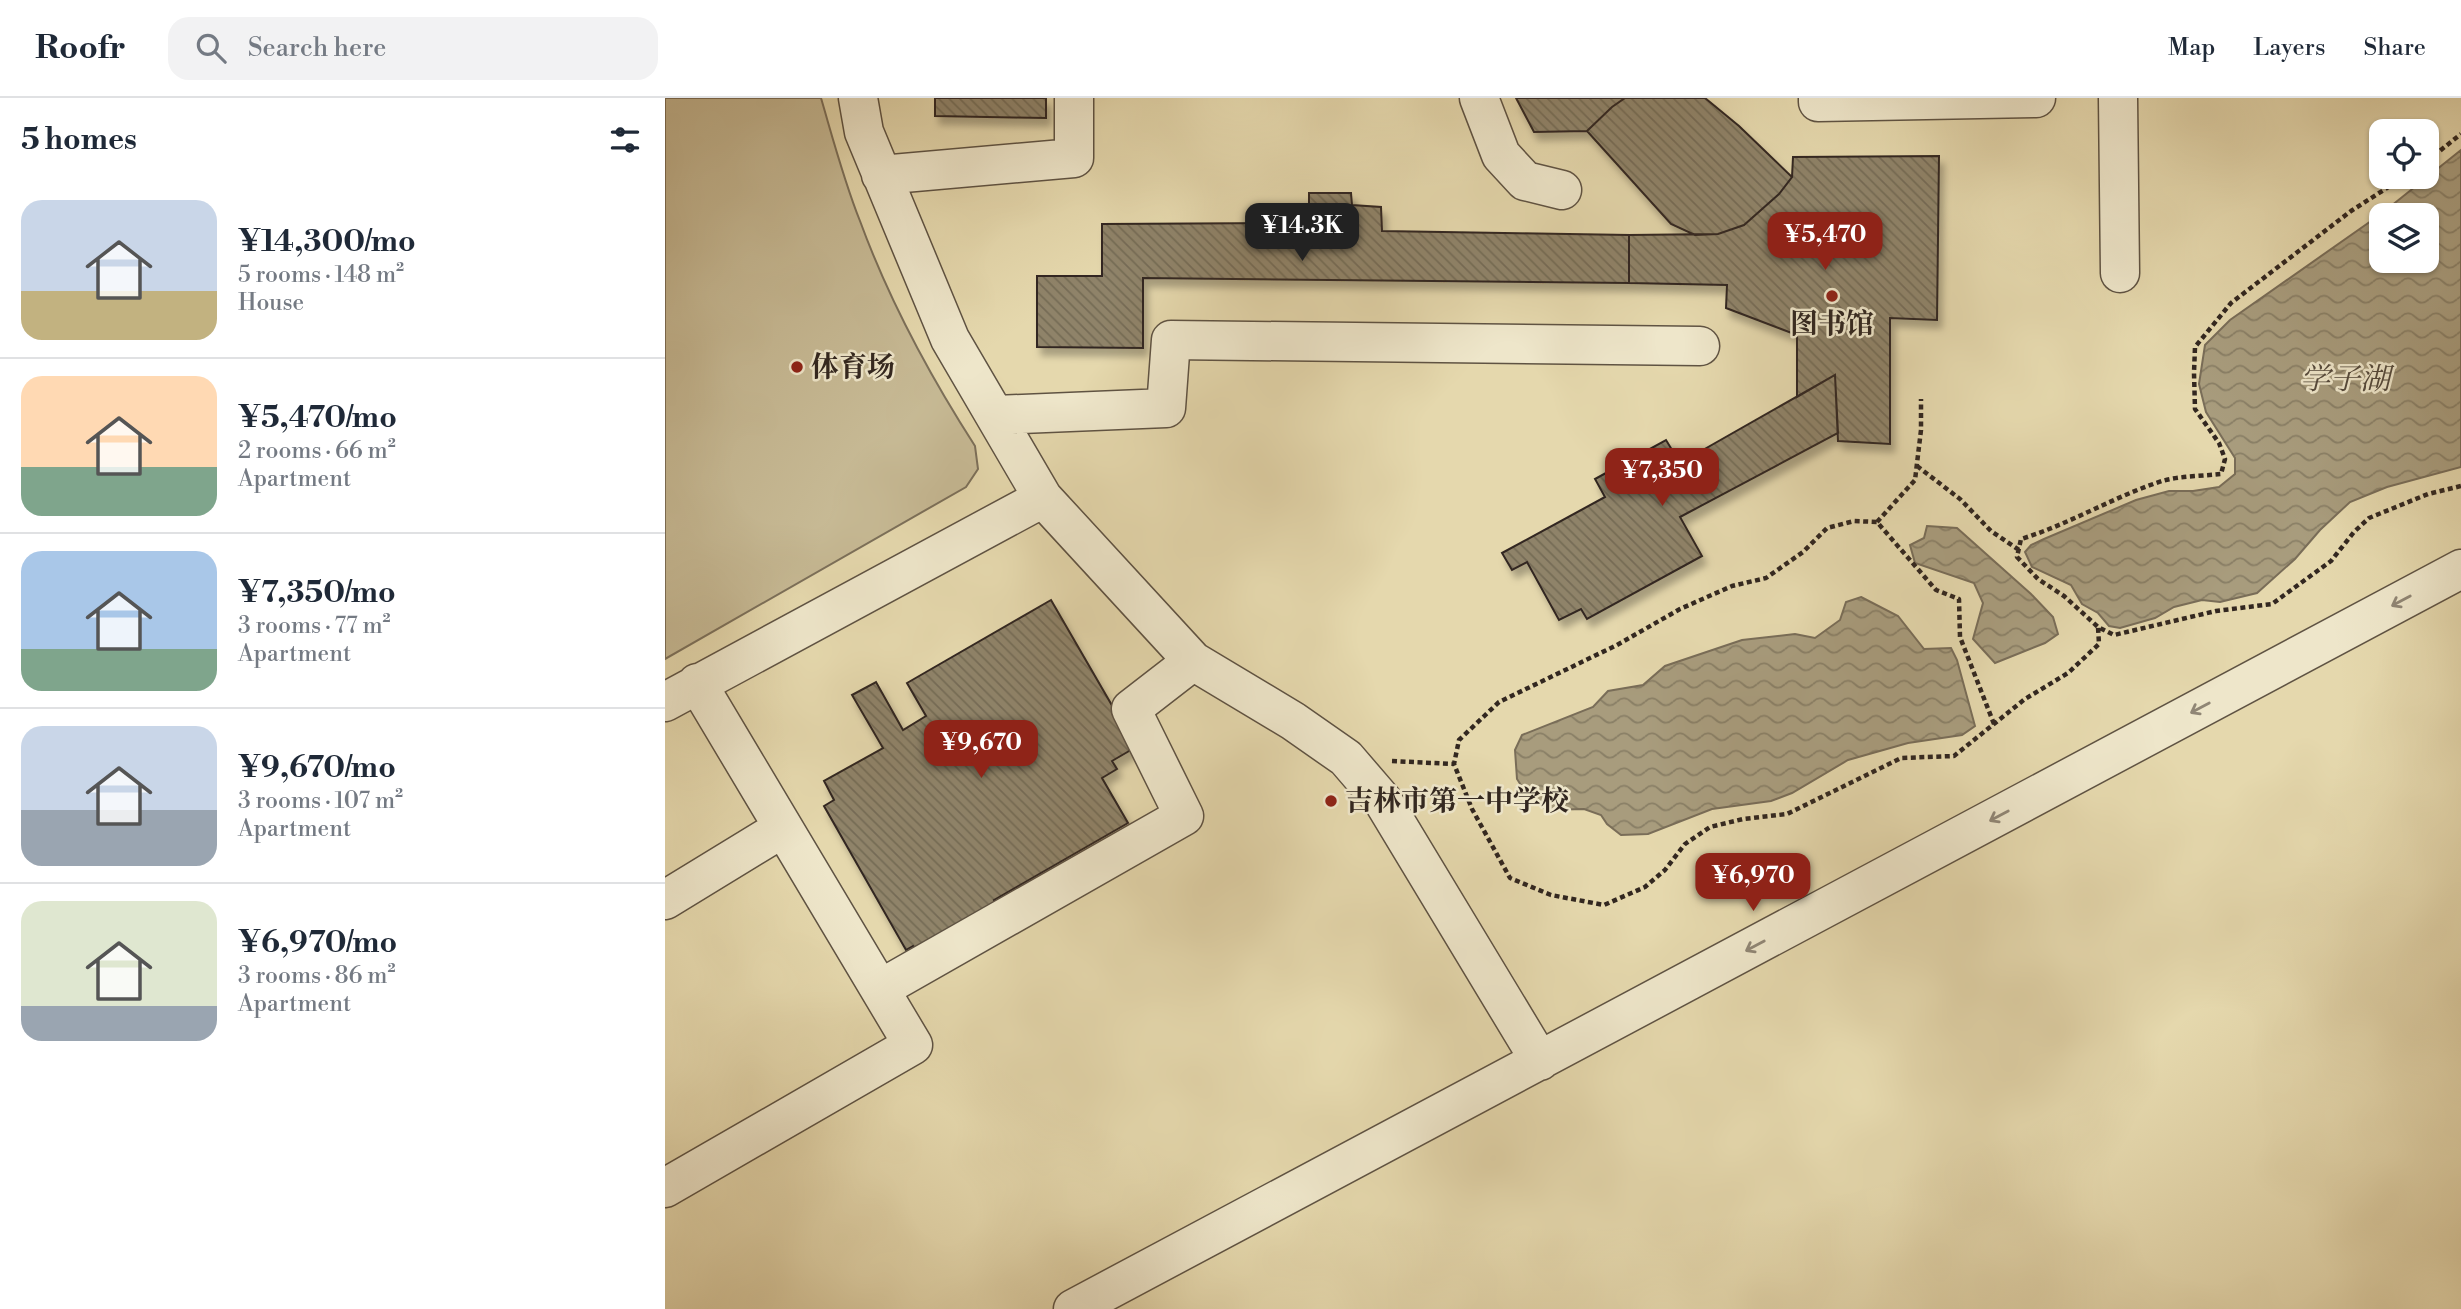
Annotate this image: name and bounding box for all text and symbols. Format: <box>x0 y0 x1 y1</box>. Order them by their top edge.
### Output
search box <box>168 17 658 80</box>
text: Roofr <box>35 28 126 69</box>
icon: search <box>192 29 230 67</box>
text: Search here <box>248 32 386 64</box>
text: Map <box>2168 33 2215 63</box>
text: Layers <box>2253 33 2325 63</box>
text: Share <box>2363 33 2426 63</box>
map controls <box>2369 119 2439 273</box>
button: locate <box>2369 119 2439 189</box>
text: 5 homes <box>21 121 137 159</box>
icon: filters <box>606 121 644 159</box>
button: layers <box>2369 203 2439 273</box>
pin: ¥14.3K <box>1245 204 1359 263</box>
text: ¥14.3K <box>1261 212 1343 240</box>
pin: ¥5,470 <box>1768 212 1882 272</box>
text: ¥5,470 <box>1784 221 1866 249</box>
text: ¥14,300/mo <box>238 223 416 261</box>
icon: home <box>77 228 161 312</box>
text: 5 rooms · 148 m² <box>238 261 404 289</box>
marker: 图书馆 <box>1824 288 1840 304</box>
text: House <box>238 289 304 317</box>
place label: 图书馆 <box>1790 307 1874 342</box>
place label: 体育场 <box>811 350 895 385</box>
marker: 体育场 <box>789 359 805 375</box>
water label: 学子湖 <box>2300 361 2395 399</box>
text: ¥5,470/mo <box>238 399 397 437</box>
icon: home <box>77 404 161 488</box>
text: 2 rooms · 66 m² <box>238 437 396 465</box>
pin: ¥7,350 <box>1605 448 1719 508</box>
text: ¥7,350 <box>1621 457 1703 485</box>
text: Apartment <box>238 465 351 493</box>
text: ¥7,350/mo <box>238 574 396 612</box>
icon: home <box>77 579 161 663</box>
one-way arrow <box>2391 595 2412 609</box>
text: 3 rooms · 77 m² <box>238 612 391 640</box>
text: Apartment <box>238 640 351 668</box>
one-way arrow <box>2190 702 2211 716</box>
pin: ¥9,670 <box>924 720 1038 780</box>
text: ¥9,670 <box>940 729 1022 757</box>
text: ¥9,670/mo <box>238 749 396 787</box>
icon: home <box>77 754 161 838</box>
place label: 吉林市第一中学校 <box>1345 784 1569 819</box>
text: 3 rooms · 107 m² <box>238 787 403 815</box>
marker: 吉林市第一中学校 <box>1323 793 1339 809</box>
one-way arrow <box>1990 809 2010 823</box>
text: Apartment <box>238 815 351 843</box>
pin: ¥6,970 <box>1696 854 1810 913</box>
text: ¥6,970 <box>1711 862 1795 890</box>
text: ¥6,970/mo <box>238 924 397 962</box>
icon: home <box>77 929 161 1013</box>
one-way arrow <box>1746 939 1766 953</box>
text: 3 rooms · 86 m² <box>238 962 395 990</box>
text: Apartment <box>238 990 351 1018</box>

